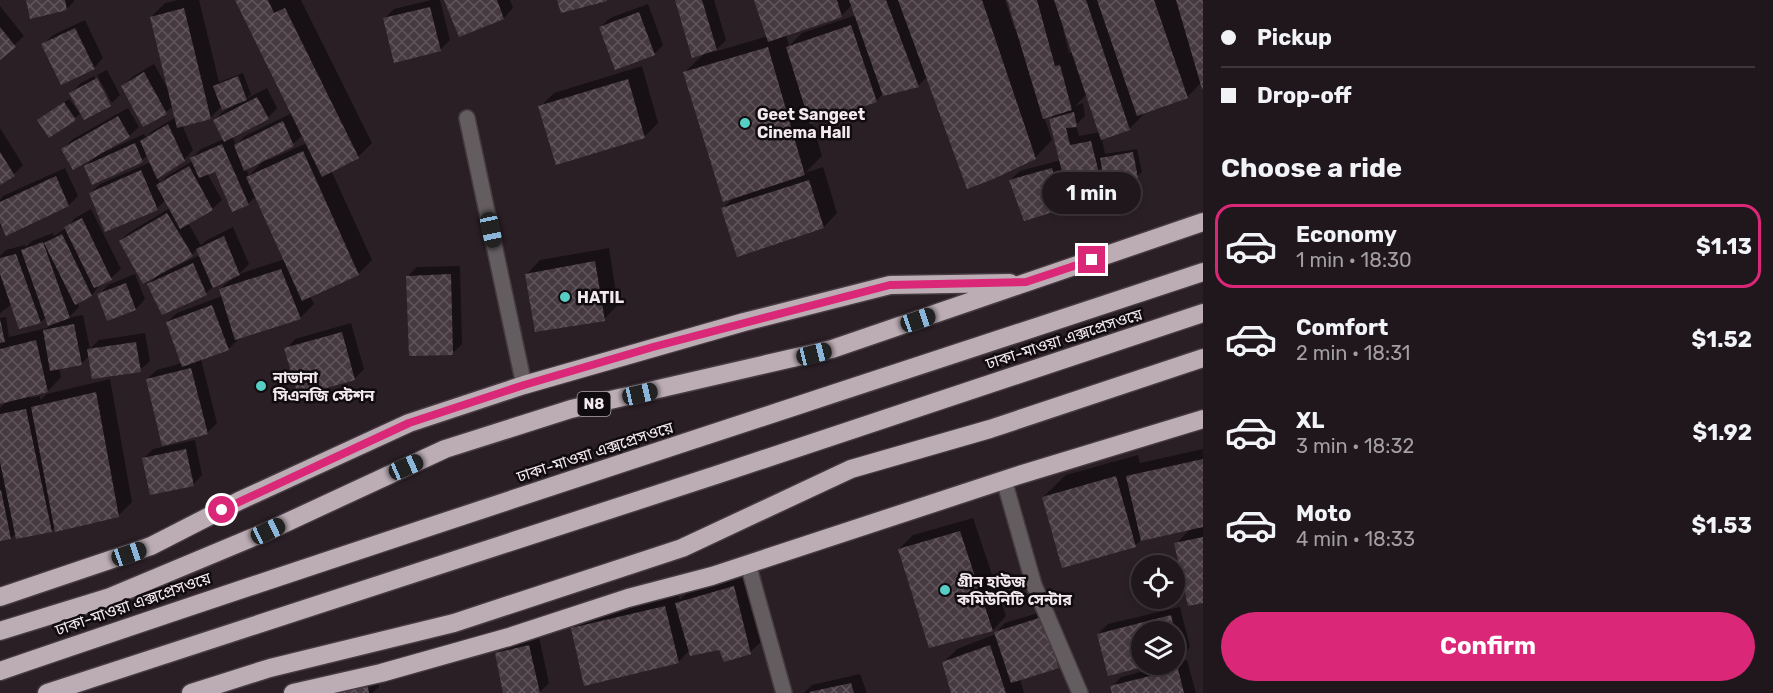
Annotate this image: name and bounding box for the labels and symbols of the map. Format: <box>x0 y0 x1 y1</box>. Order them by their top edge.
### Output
place label: Geet Sangeet Cinema Hall <box>757 105 866 142</box>
marker: Geet Sangeet Cinema Hall <box>738 116 752 130</box>
callout: 1 min <box>1042 173 1142 215</box>
car <box>478 211 504 249</box>
route end <box>1078 246 1105 273</box>
place label: HATIL <box>577 288 625 307</box>
marker: HATIL <box>558 290 572 304</box>
street label: ঢাকা-মাওয়া এক্সপ্রেসওয়ে <box>982 304 1146 374</box>
car <box>898 306 938 334</box>
car <box>794 341 834 367</box>
place label: নাভানা সিএনজি স্টেশন <box>272 368 375 405</box>
marker: নাভানা সিএনজি স্টেশন <box>254 379 268 393</box>
car <box>620 381 660 407</box>
road number: N8 <box>578 392 610 416</box>
street label: ঢাকা-মাওয়া এক্সপ্রেসওয়ে <box>513 417 677 487</box>
car <box>386 451 426 483</box>
route start <box>208 496 235 523</box>
car <box>248 515 288 547</box>
car <box>109 540 149 568</box>
street label: ঢাকা-মাওয়া এক্সপ্রেসওয়ে <box>52 568 214 640</box>
place label: গ্রীন হাউজ কমিউনিটি সেন্টার <box>956 572 1072 609</box>
marker: গ্রীন হাউজ কমিউনিটি সেন্টার <box>938 583 952 597</box>

